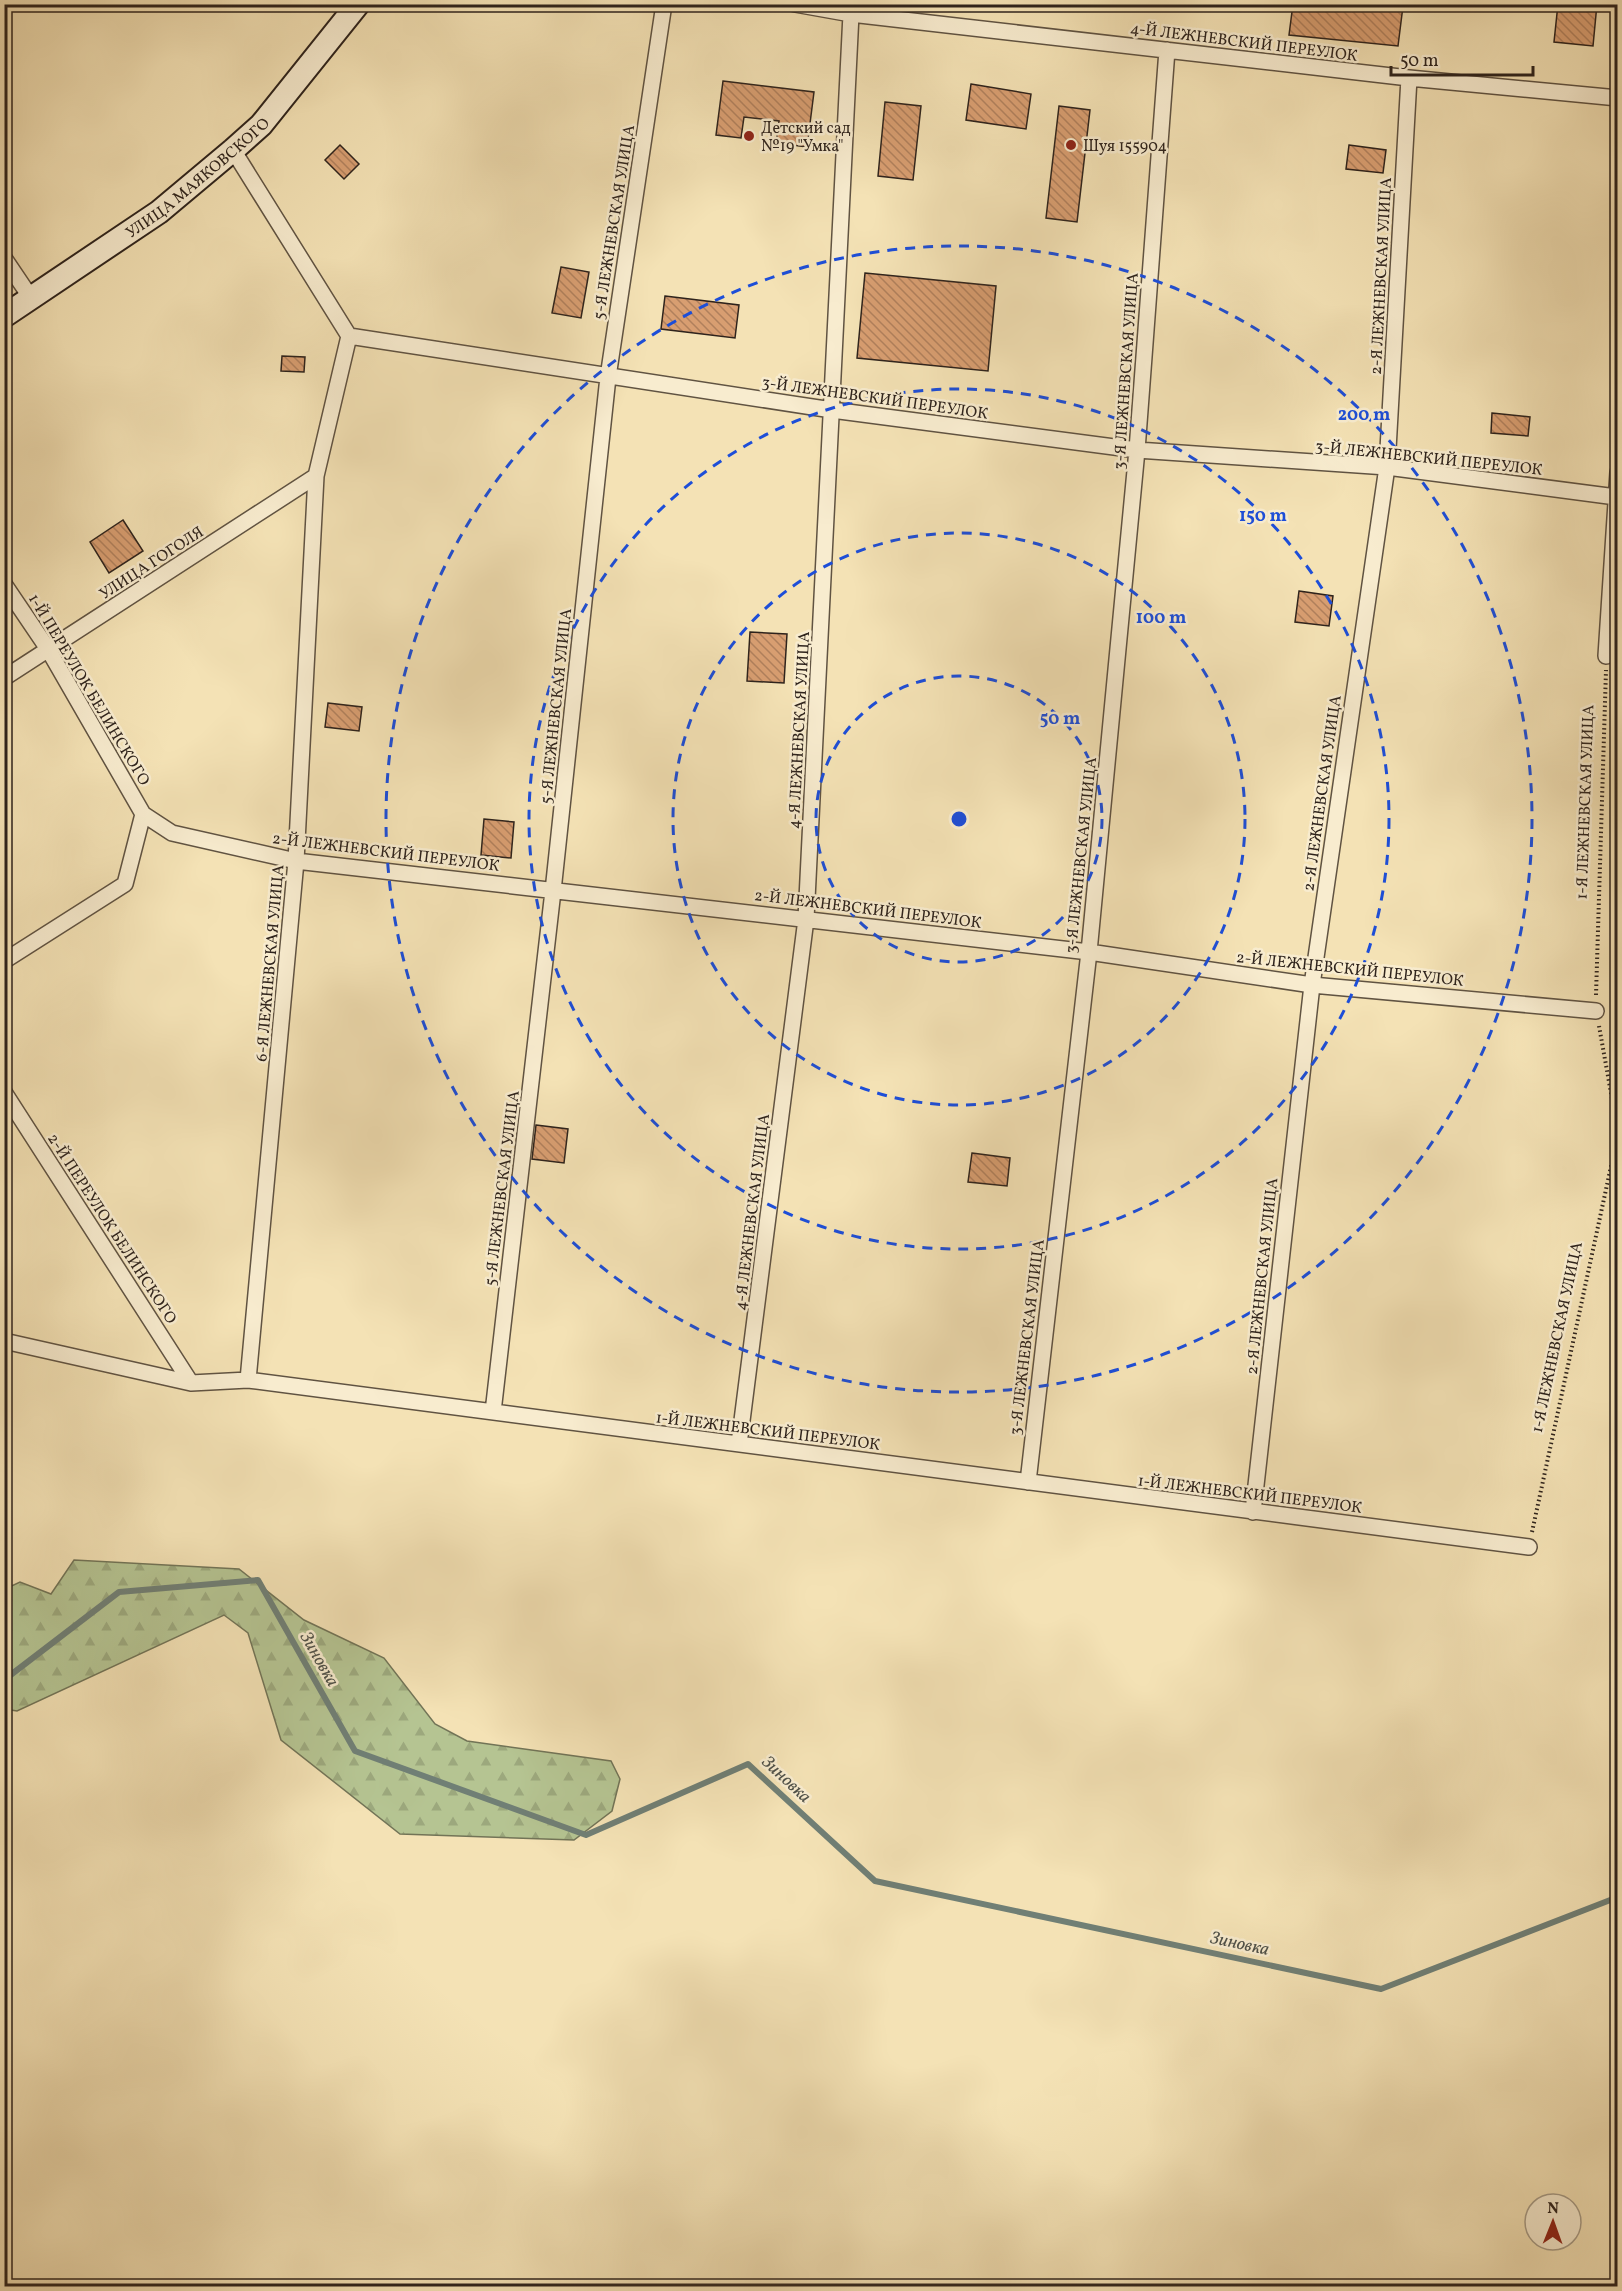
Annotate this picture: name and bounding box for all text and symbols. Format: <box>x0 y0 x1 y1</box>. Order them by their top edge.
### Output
street label: 4-Й ЛЕЖНЕВСКИЙ ПЕРЕУЛОК <box>1129 18 1359 68</box>
scale bar <box>1391 39 1534 77</box>
text: 50 m <box>1400 49 1439 74</box>
street label: УЛИЦА МАЯКОВСКОГО <box>122 113 276 244</box>
place label: Детский сад №19 "Умка" <box>761 118 851 158</box>
street label: 5-Я ЛЕЖНЕВСКАЯ УЛИЦА <box>589 123 641 321</box>
marker: Детский сад №19 "Умка" <box>742 129 756 143</box>
place label: Шуя 155904 <box>1083 136 1167 158</box>
marker: Шуя 155904 <box>1064 138 1078 152</box>
street label: 2-Я ЛЕЖНЕВСКАЯ УЛИЦА <box>1366 177 1398 375</box>
street label: 3-Я ЛЕЖНЕВСКАЯ УЛИЦА <box>1109 272 1145 470</box>
street label: 3-Й ЛЕЖНЕВСКИЙ ПЕРЕУЛОК <box>760 372 989 426</box>
text: 200 m <box>1338 403 1390 428</box>
street label: 3-Й ЛЕЖНЕВСКИЙ ПЕРЕУЛОК <box>1314 436 1544 482</box>
text: 150 m <box>1239 504 1287 529</box>
street label: УЛИЦА ГОГОЛЯ <box>96 522 209 606</box>
street label: 1-Й ПЕРЕУЛОК БЕЛИНСКОГО <box>22 590 155 790</box>
text: 100 m <box>1136 606 1186 631</box>
street label: 5-Я ЛЕЖНЕВСКАЯ УЛИЦА <box>536 607 578 805</box>
street label: 4-Я ЛЕЖНЕВСКАЯ УЛИЦА <box>784 631 816 830</box>
street label: 2-Я ЛЕЖНЕВСКАЯ УЛИЦА <box>1298 694 1348 893</box>
street label: 1-Я ЛЕЖНЕВСКАЯ УЛИЦА <box>1572 704 1600 900</box>
text: 50 m <box>1040 707 1080 732</box>
street label: 3-Я ЛЕЖНЕВСКАЯ УЛИЦА <box>1061 756 1103 955</box>
centre of rings <box>949 809 969 829</box>
street label: 2-Й ЛЕЖНЕВСКИЙ ПЕРЕУЛОК <box>271 828 501 878</box>
street label: 6-Я ЛЕЖНЕВСКАЯ УЛИЦА <box>251 864 291 1063</box>
street label: 2-Й ЛЕЖНЕВСКИЙ ПЕРЕУЛОК <box>753 885 983 935</box>
street label: 2-Й ЛЕЖНЕВСКИЙ ПЕРЕУЛОК <box>1235 947 1465 993</box>
street label: 5-Я ЛЕЖНЕВСКАЯ УЛИЦА <box>480 1089 526 1287</box>
street label: 4-Я ЛЕЖНЕВСКАЯ УЛИЦА <box>730 1113 776 1312</box>
street label: 2-Й ПЕРЕУЛОК БЕЛИНСКОГО <box>41 1130 181 1329</box>
street label: 2-Я ЛЕЖНЕВСКАЯ УЛИЦА <box>1242 1177 1284 1376</box>
street label: 3-Я ЛЕЖНЕВСКАЯ УЛИЦА <box>1005 1238 1051 1437</box>
street label: 1-Я ЛЕЖНЕВСКАЯ УЛИЦА <box>1527 1240 1589 1435</box>
street label: 1-Й ЛЕЖНЕВСКИЙ ПЕРЕУЛОК <box>654 1407 881 1457</box>
street label: 1-Й ЛЕЖНЕВСКИЙ ПЕРЕУЛОК <box>1136 1470 1363 1520</box>
water label: Зиновка <box>293 1627 344 1692</box>
water label: Зиновка <box>755 1750 816 1809</box>
water label: Зиновка <box>1207 1926 1271 1963</box>
north arrow <box>1523 2192 1583 2252</box>
text: N <box>1547 2198 1560 2220</box>

